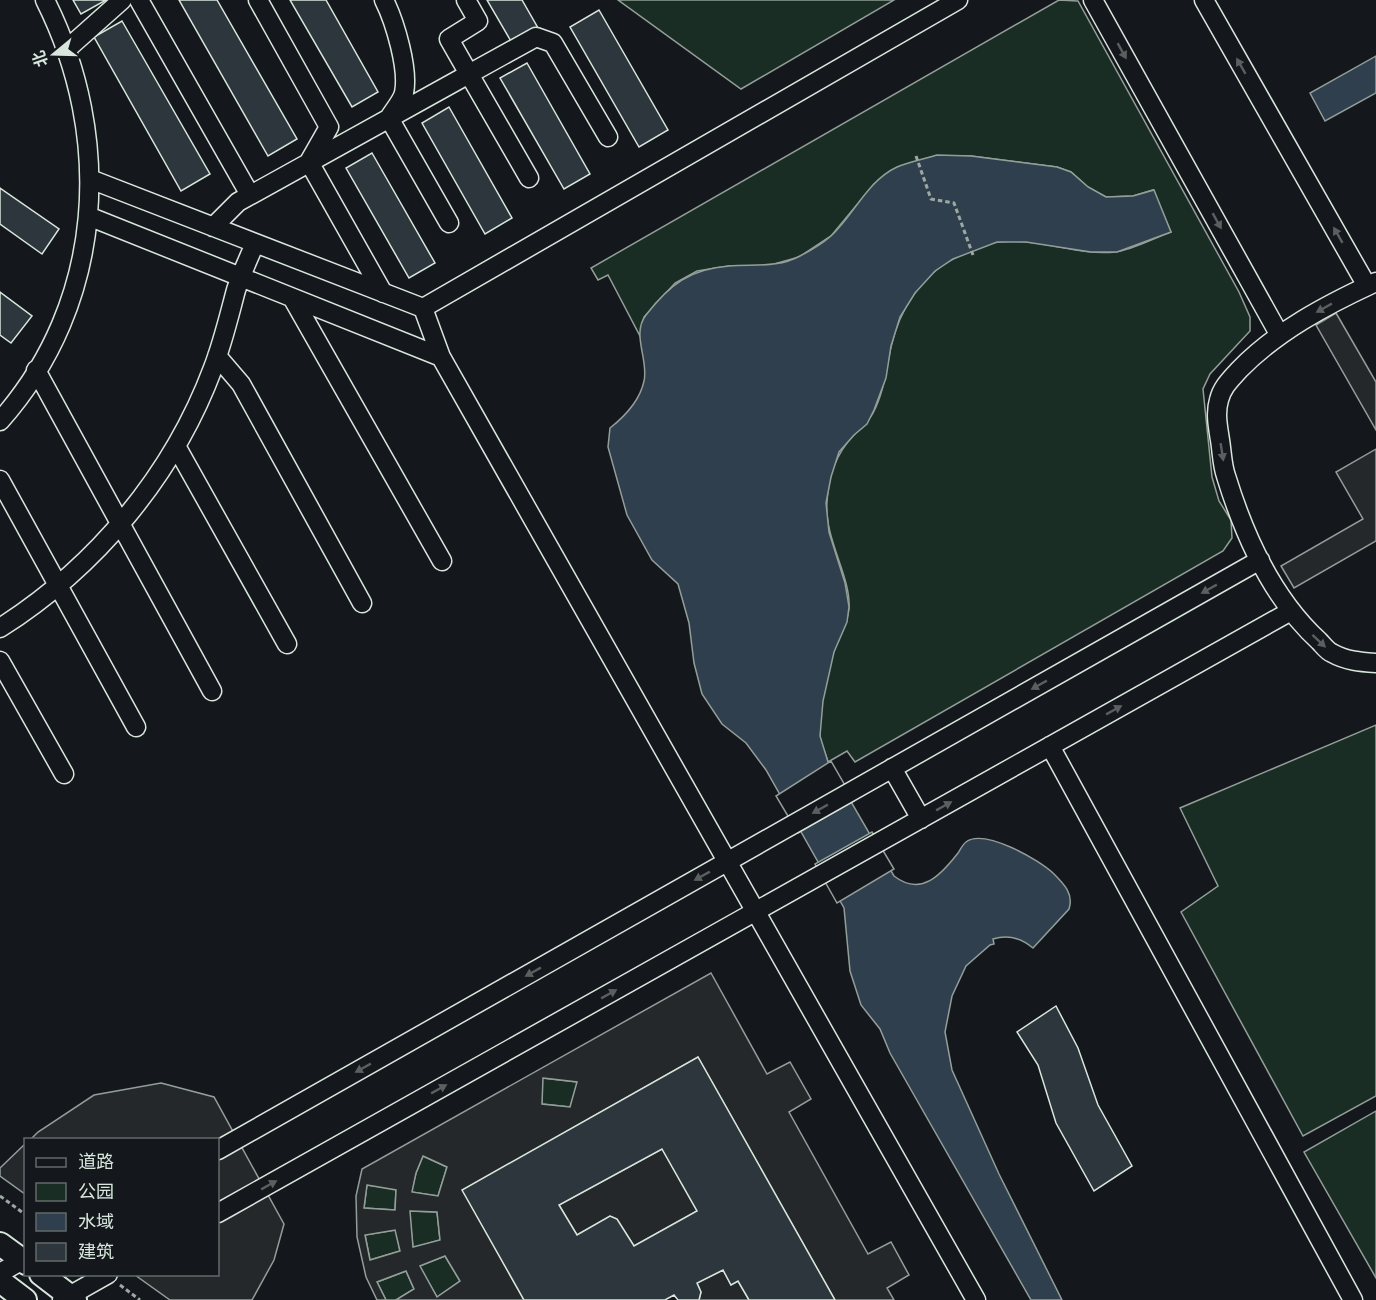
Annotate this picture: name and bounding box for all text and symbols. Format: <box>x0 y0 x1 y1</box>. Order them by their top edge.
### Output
north arrow <box>24 24 84 84</box>
one-way arrow <box>1117 43 1127 60</box>
text: 北 <box>29 48 51 69</box>
one-way arrow <box>1236 58 1247 74</box>
one-way arrow <box>1212 213 1222 230</box>
one-way arrow <box>1333 226 1343 243</box>
one-way arrow <box>1316 303 1332 314</box>
one-way arrow <box>1217 443 1226 462</box>
one-way arrow <box>1200 584 1217 594</box>
one-way arrow <box>1311 634 1325 648</box>
one-way arrow <box>1031 680 1048 690</box>
one-way arrow <box>1106 705 1122 716</box>
one-way arrow <box>936 801 953 811</box>
one-way arrow <box>811 804 828 814</box>
one-way arrow <box>694 870 711 880</box>
one-way arrow <box>525 966 541 977</box>
one-way arrow <box>601 989 618 999</box>
one-way arrow <box>355 1062 371 1073</box>
one-way arrow <box>430 1084 447 1094</box>
legend <box>24 1138 219 1276</box>
text: 道路 <box>78 1151 114 1172</box>
one-way arrow <box>260 1180 277 1190</box>
text: 公园 <box>78 1181 114 1202</box>
text: 水域 <box>78 1211 114 1232</box>
text: 建筑 <box>78 1241 114 1262</box>

